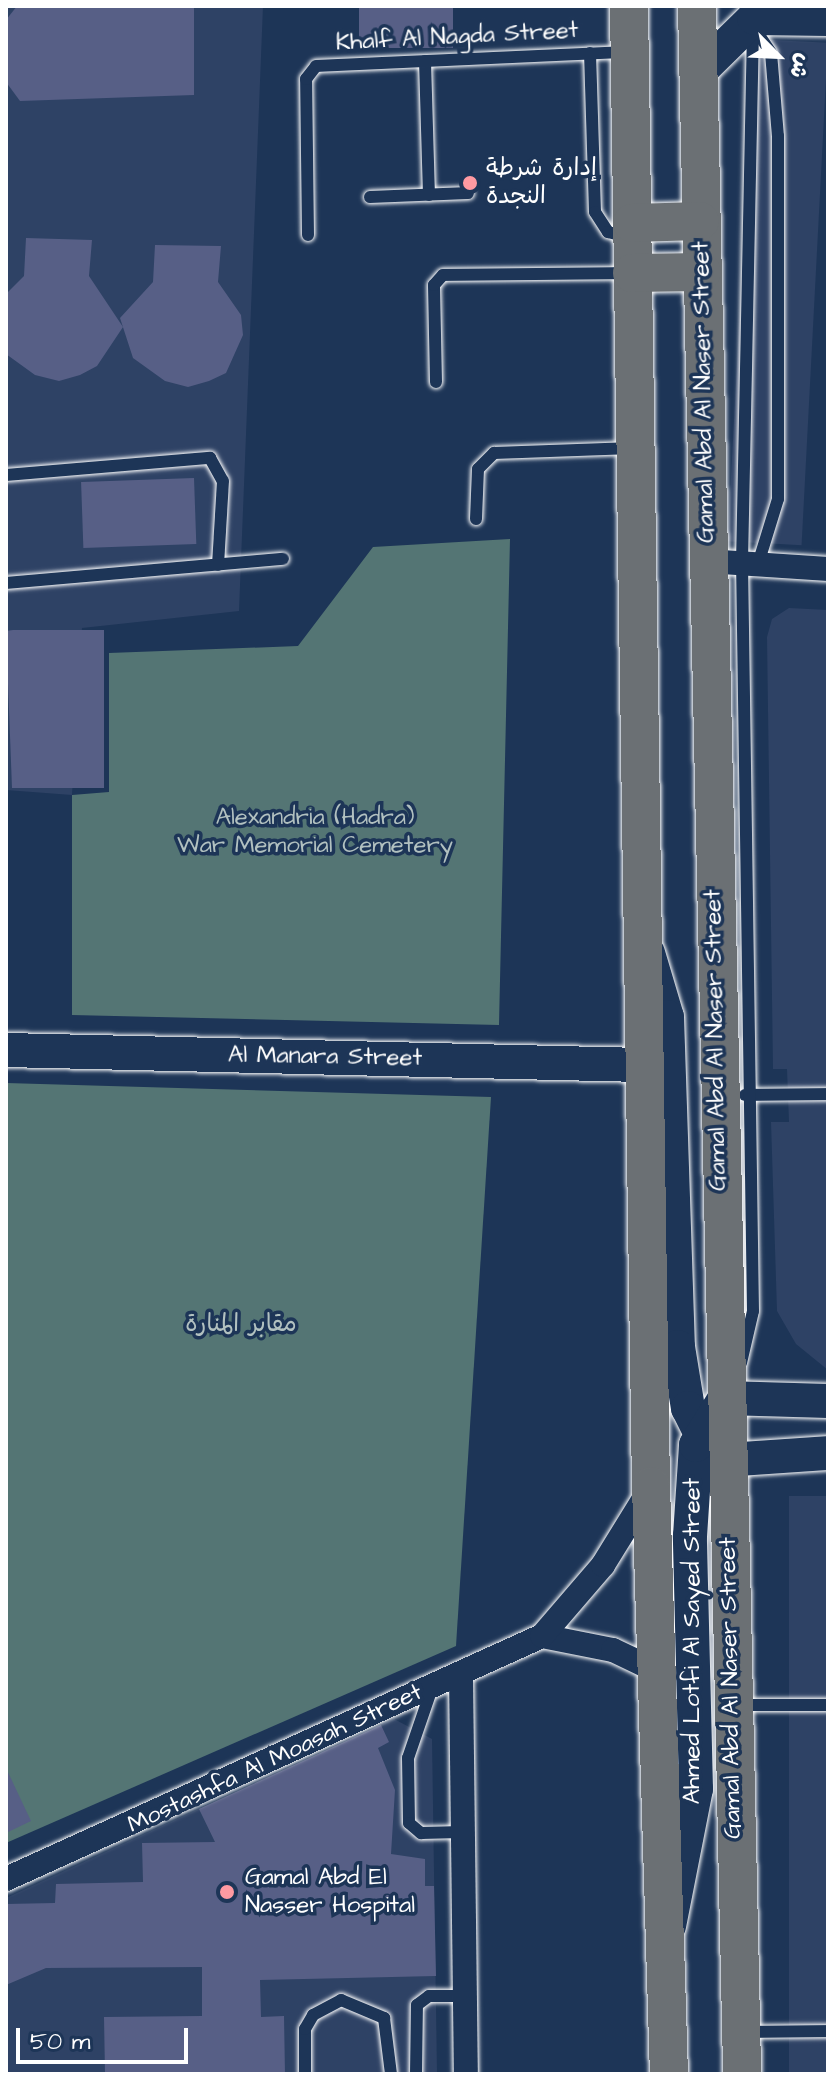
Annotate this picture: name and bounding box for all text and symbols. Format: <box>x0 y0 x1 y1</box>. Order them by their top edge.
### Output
street label: Khalf Al Nagda Street <box>335 16 579 58</box>
north arrow <box>738 16 818 96</box>
text: ش <box>781 49 819 83</box>
place label: إدارة شرطة النجدة <box>486 155 597 211</box>
marker: إدارة شرطة النجدة <box>461 174 479 192</box>
street label: Gamal Abd Al Naser Street <box>687 241 721 543</box>
park label: Alexandria (Hadra) War Memorial Cemetery <box>177 804 453 860</box>
street label: Gamal Abd Al Naser Street <box>699 889 733 1191</box>
street label: Al Manara Street <box>228 1041 422 1073</box>
park label: مقابر المنارة <box>185 1311 297 1339</box>
street label: Ahmed Lotfi Al Sayed Street <box>679 1478 707 1804</box>
street label: Gamal Abd Al Naser Street <box>714 1537 748 1839</box>
street label: Mostashfa Al Moasah Street <box>123 1678 427 1840</box>
place label: Gamal Abd El Nasser Hospital <box>245 1864 415 1920</box>
marker: Gamal Abd El Nasser Hospital <box>216 1881 238 1903</box>
scale bar <box>20 2012 192 2062</box>
text: 50 m <box>30 2025 90 2059</box>

